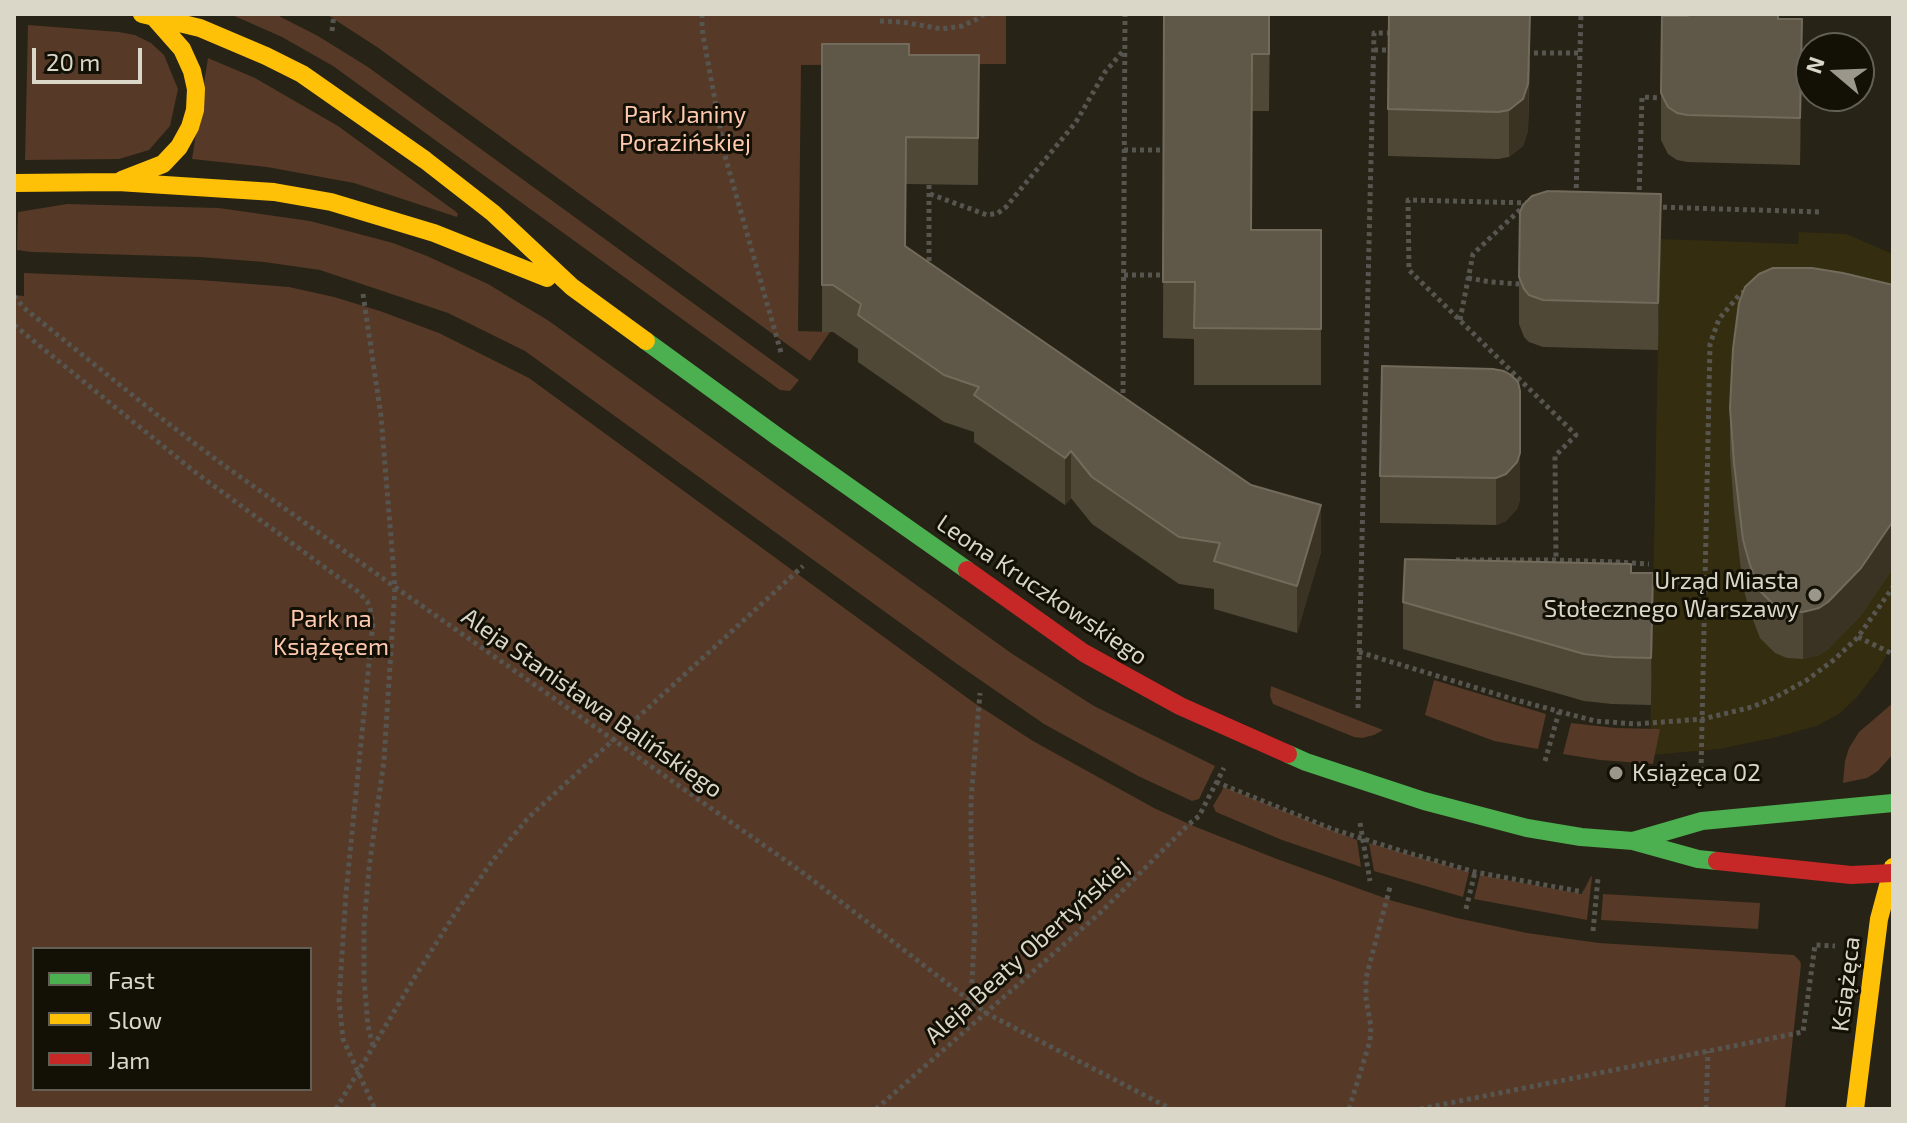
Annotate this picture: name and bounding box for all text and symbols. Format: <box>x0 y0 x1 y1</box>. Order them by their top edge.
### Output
scale bar <box>36 32 146 82</box>
north arrow <box>1795 32 1875 112</box>
text: 20 m <box>46 47 100 76</box>
text: N <box>1799 53 1829 77</box>
park label: Park Janiny Porazińskiej <box>619 101 751 157</box>
street label: Leona Kruczkowskiego <box>931 509 1153 671</box>
place label: Urząd Miasta Stołecznego Warszawy <box>1544 567 1799 623</box>
marker: Urząd Miasta Stołecznego Warszawy <box>1806 586 1824 604</box>
street label: Aleja Stanisława Balińskiego <box>456 602 728 804</box>
park label: Park na Książęcem <box>273 605 389 661</box>
place label: Książęca 02 <box>1632 759 1761 787</box>
marker: Książęca 02 <box>1607 764 1625 782</box>
street label: Aleja Beaty Obertyńskiej <box>919 852 1135 1050</box>
street label: Książęca <box>1826 935 1866 1033</box>
legend <box>32 947 312 1091</box>
text: Fast <box>108 965 155 994</box>
text: Slow <box>108 1005 162 1034</box>
text: Jam <box>108 1045 150 1074</box>

